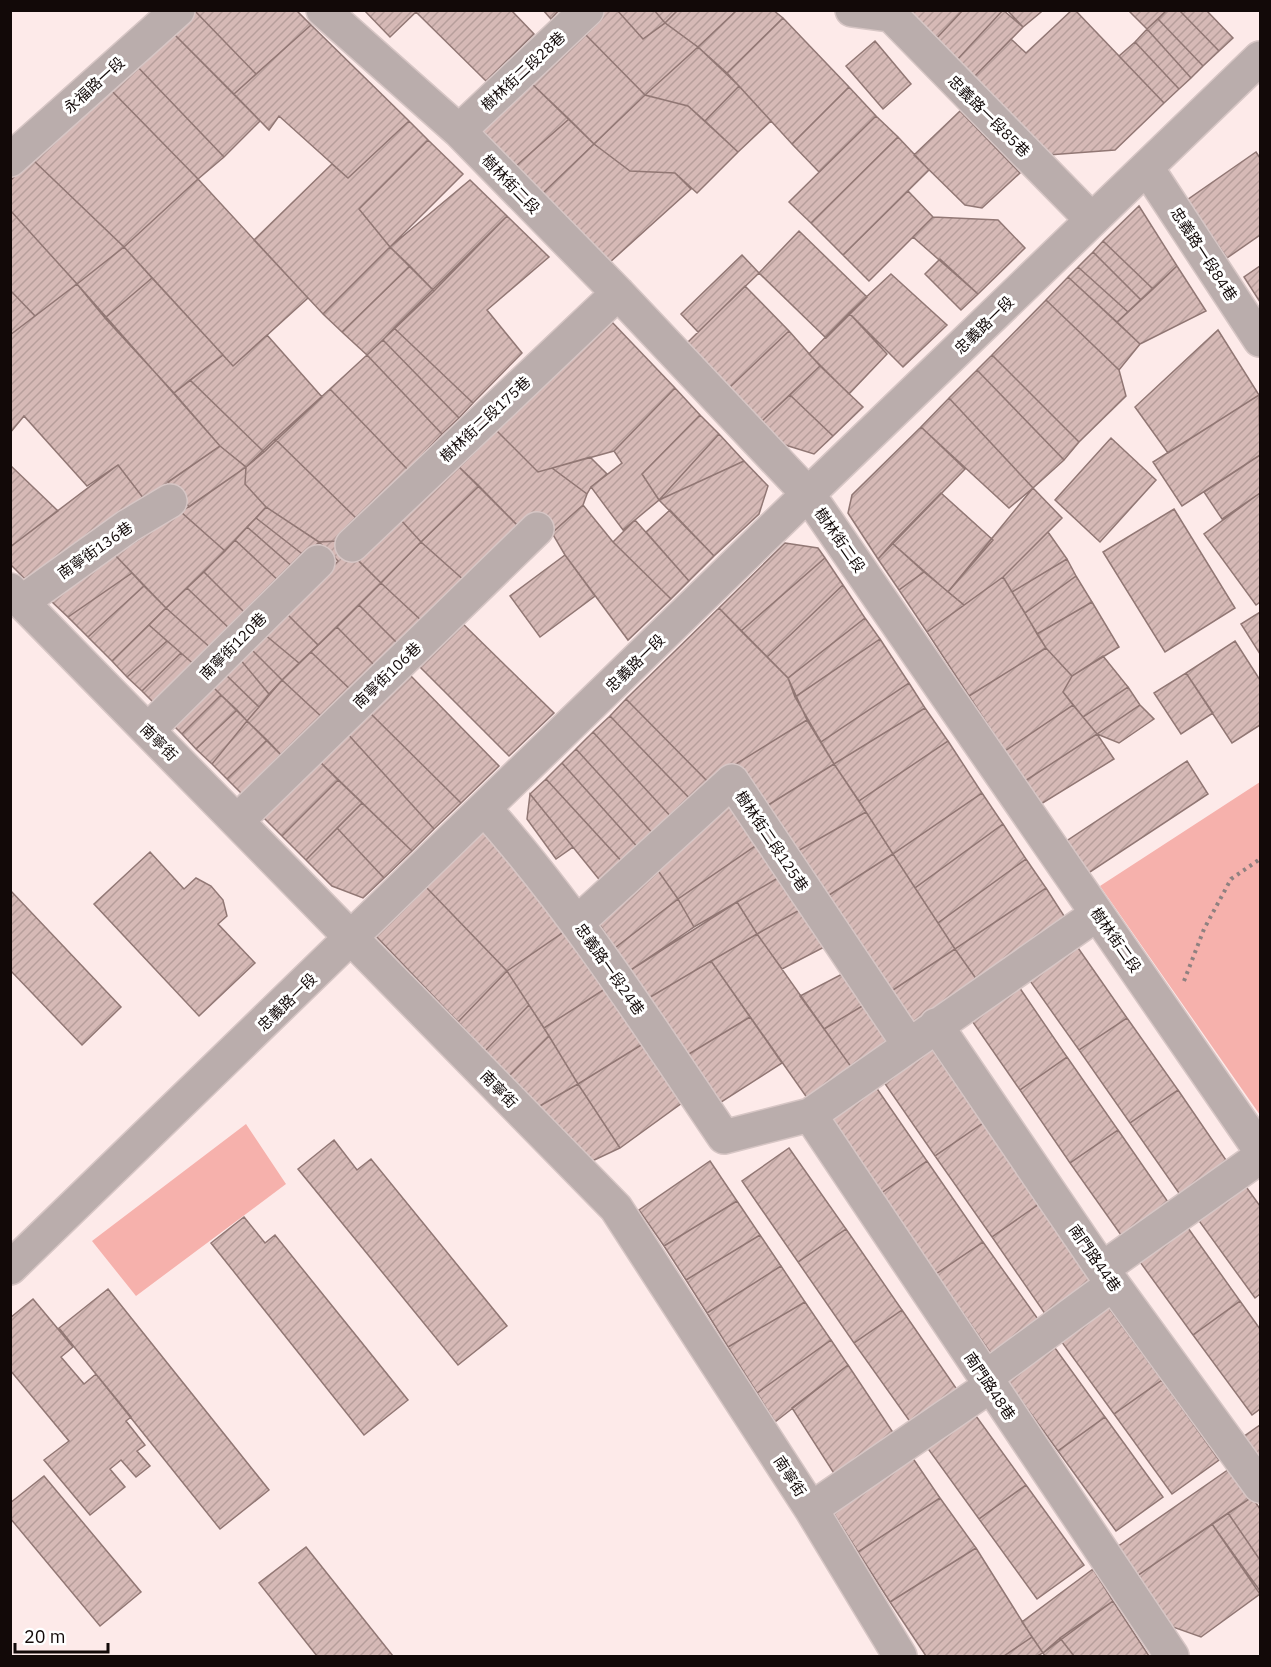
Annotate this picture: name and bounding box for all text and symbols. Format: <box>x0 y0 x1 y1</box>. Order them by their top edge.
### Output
street label: 樹林街二段28巷 <box>477 27 569 115</box>
street label: 永福路一段 <box>60 53 128 117</box>
street label: 忠義路一段85巷 <box>944 71 1034 161</box>
street label: 樹林街二段 <box>478 150 544 218</box>
street label: 忠義路一段84巷 <box>1167 204 1241 304</box>
street label: 忠義路一段 <box>950 292 1018 358</box>
street label: 樹林街二段175巷 <box>436 372 534 466</box>
street label: 樹林街二段 <box>811 504 869 576</box>
street label: 南寧街136巷 <box>54 517 136 583</box>
street label: 南寧街120巷 <box>196 609 270 683</box>
street label: 忠義路一段 <box>601 630 669 696</box>
street label: 南寧街106巷 <box>349 638 425 712</box>
street label: 南寧街 <box>136 719 182 765</box>
street label: 樹林街二段125巷 <box>731 787 813 895</box>
street label: 樹林街二段 <box>1087 904 1145 976</box>
street label: 忠義路一段24巷 <box>571 919 649 1019</box>
street label: 忠義路一段 <box>253 969 321 1035</box>
street label: 南寧街 <box>477 1066 521 1112</box>
street label: 南門路44巷 <box>1065 1221 1125 1295</box>
street label: 南門路48巷 <box>960 1348 1020 1424</box>
street label: 南寧街 <box>770 1452 810 1500</box>
scale bar <box>15 1616 108 1654</box>
text: 20 m <box>24 1625 66 1648</box>

